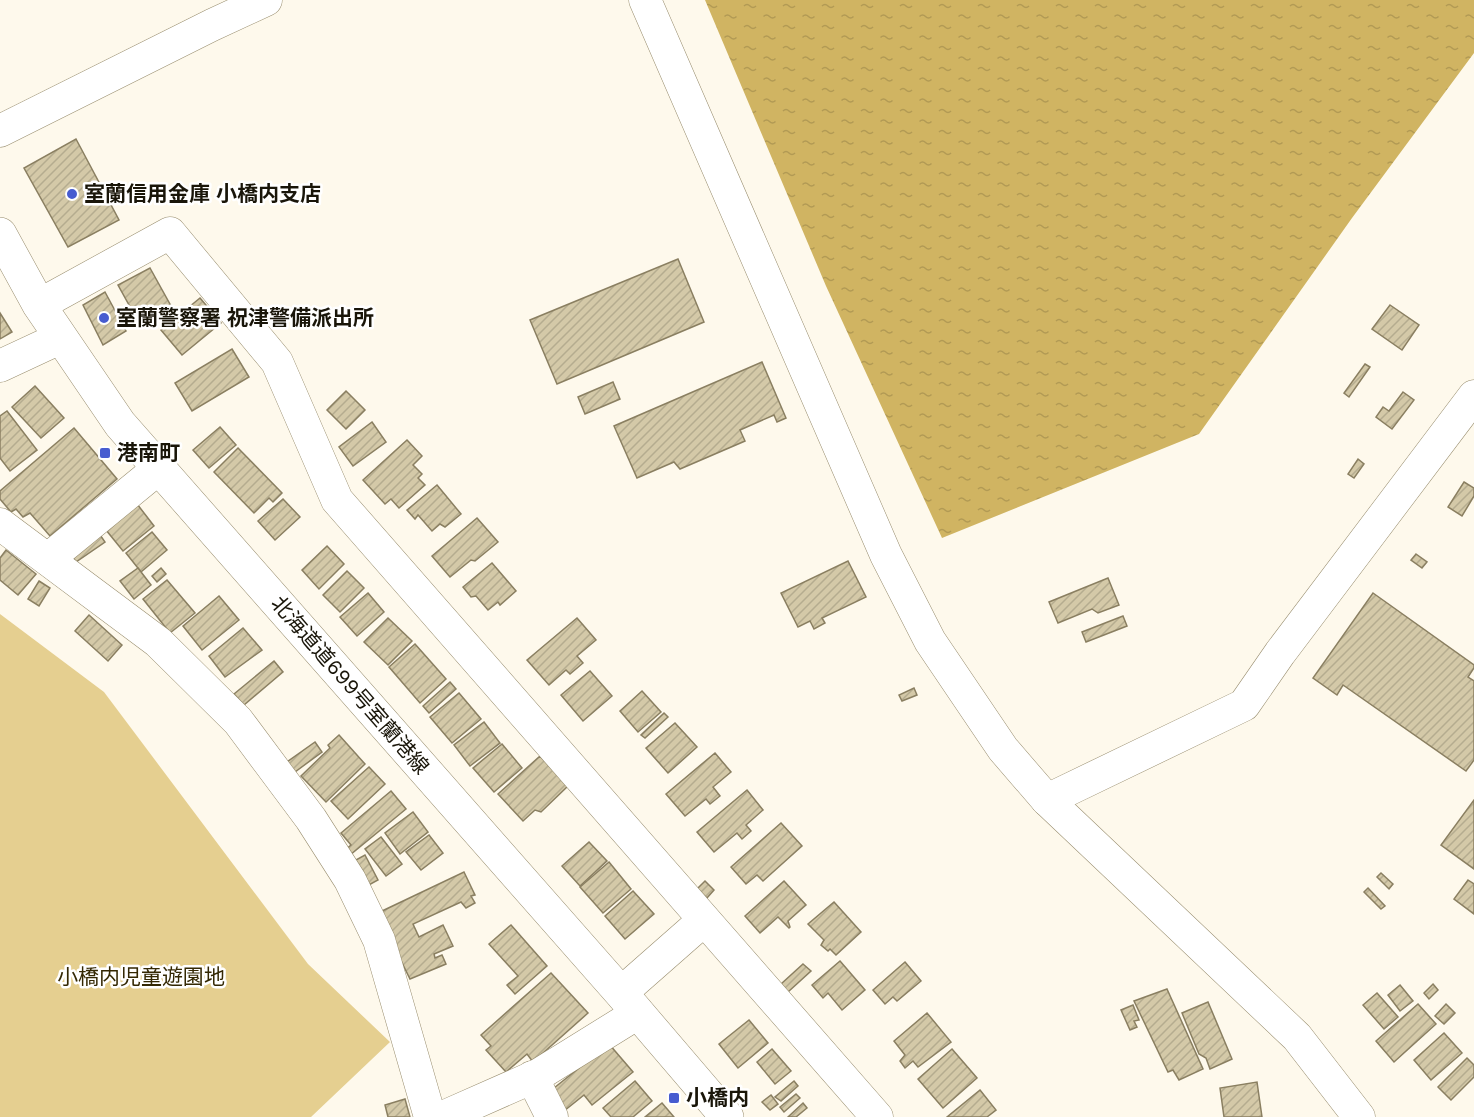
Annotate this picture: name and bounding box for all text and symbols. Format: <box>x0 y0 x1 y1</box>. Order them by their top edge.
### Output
place label: 室蘭信用金庫 小橋内支店 <box>84 181 321 206</box>
marker: 室蘭信用金庫 小橋内支店 <box>65 187 79 201</box>
place label: 室蘭警察署 祝津警備派出所 <box>116 305 374 330</box>
marker: 室蘭警察署 祝津警備派出所 <box>97 311 111 325</box>
place label: 港南町 <box>117 440 180 465</box>
marker: 港南町 <box>98 446 112 460</box>
street label: 北海道道699号室蘭港線 <box>266 591 434 779</box>
park label: 小橋内児童遊園地 <box>57 964 225 989</box>
place label: 小橋内 <box>686 1085 749 1110</box>
marker: 小橋内 <box>667 1091 681 1105</box>

